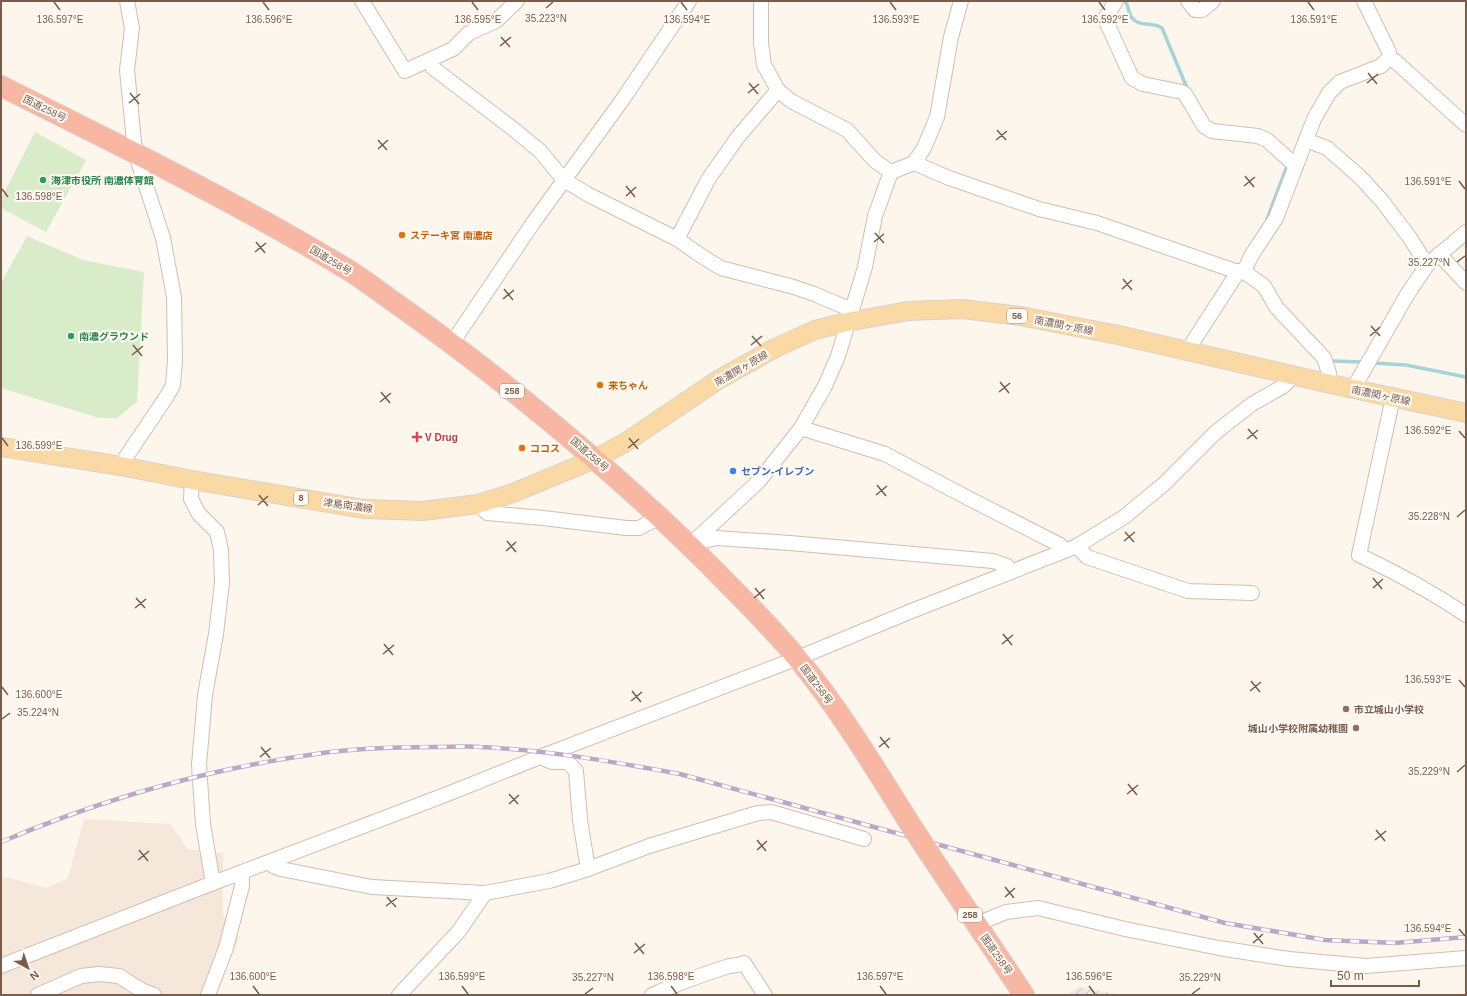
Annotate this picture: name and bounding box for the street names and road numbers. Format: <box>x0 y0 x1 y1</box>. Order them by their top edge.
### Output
street label: 国道258号 <box>21 93 68 124</box>
street label: 国道258号 <box>308 244 354 277</box>
road number: 56 <box>1007 309 1027 323</box>
street label: 南濃関ヶ原線 <box>1033 314 1094 337</box>
street label: 南濃関ヶ原線 <box>713 349 770 388</box>
road number: 258 <box>500 384 524 398</box>
street label: 南濃関ヶ原線 <box>1350 384 1411 407</box>
street label: 国道258号 <box>568 435 611 474</box>
road number: 8 <box>294 491 308 505</box>
street label: 津島南濃線 <box>322 497 373 514</box>
street label: 国道258号 <box>798 662 835 706</box>
road number: 258 <box>958 908 982 922</box>
street label: 国道258号 <box>979 932 1014 977</box>

